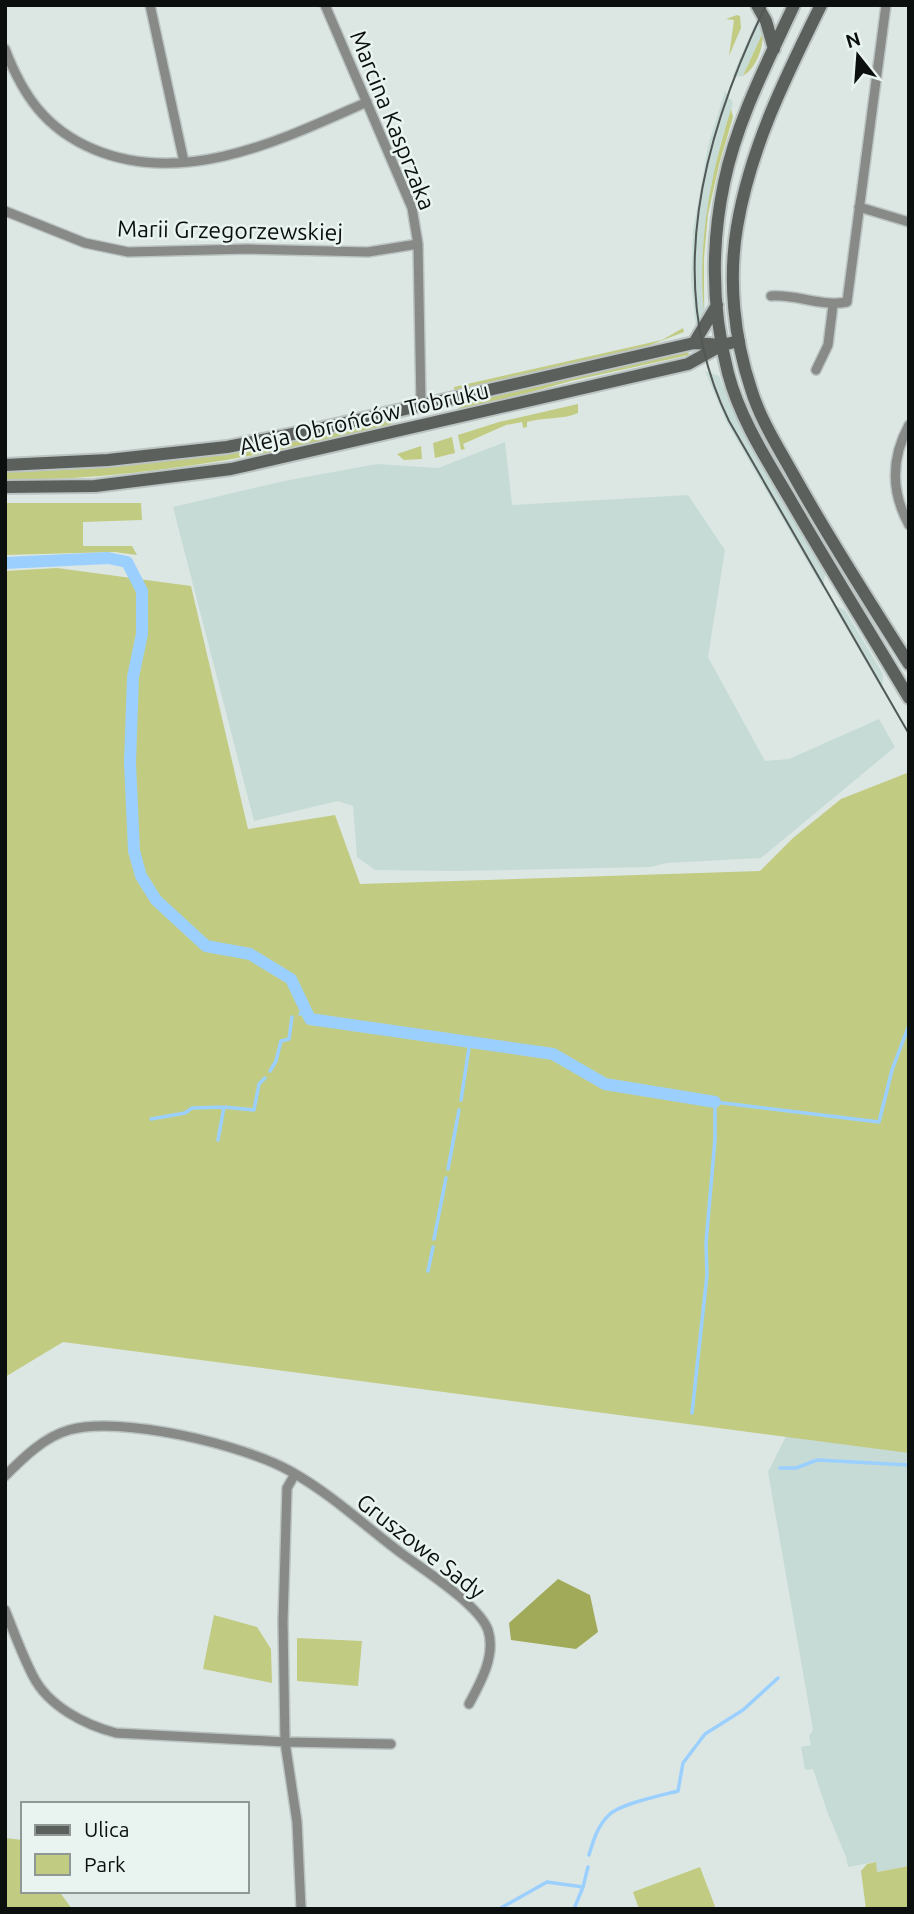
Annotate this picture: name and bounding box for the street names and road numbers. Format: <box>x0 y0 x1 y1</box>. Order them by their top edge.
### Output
street label: Marcina Kasprzaka <box>346 27 440 213</box>
street label: Marii Grzegorzewskiej <box>117 216 343 244</box>
street label: Aleja Obrońców Tobruku <box>237 377 491 459</box>
street label: Gruszowe Sady <box>352 1488 490 1604</box>

